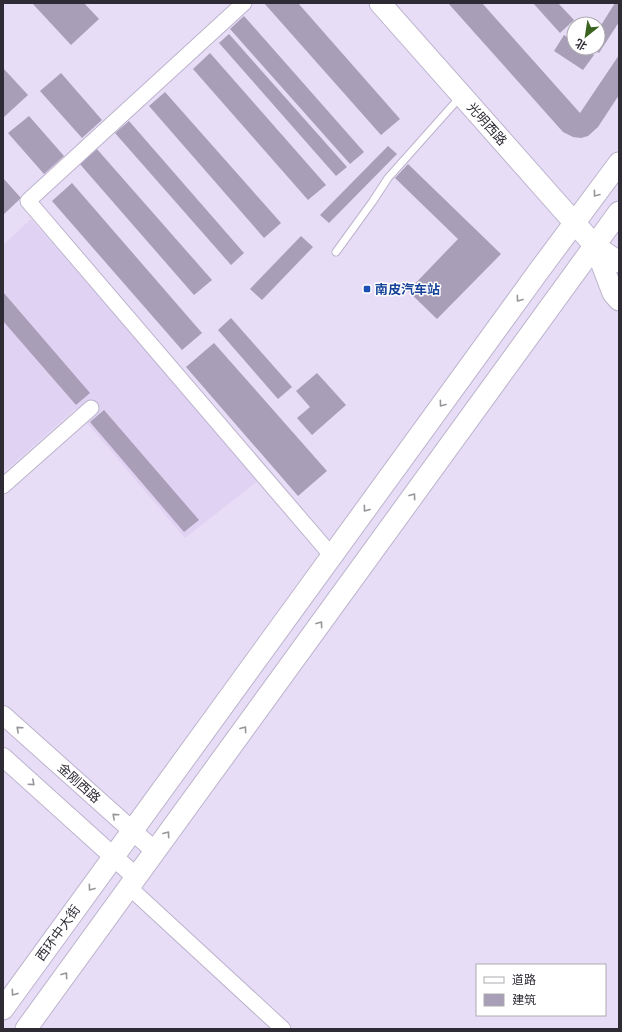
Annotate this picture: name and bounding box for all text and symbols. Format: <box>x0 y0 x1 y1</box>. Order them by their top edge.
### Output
north arrow <box>566 16 606 56</box>
text: 北 <box>573 36 589 53</box>
street label: 光明西路 <box>464 100 510 148</box>
one-way arrow <box>594 190 601 197</box>
place label: 南皮汽车站 <box>375 282 440 297</box>
marker: 南皮汽车站 <box>362 284 372 294</box>
one-way arrow <box>517 294 524 301</box>
one-way arrow <box>439 400 447 407</box>
one-way arrow <box>408 493 415 500</box>
one-way arrow <box>364 505 371 512</box>
one-way arrow <box>315 621 322 628</box>
one-way arrow <box>239 726 246 733</box>
one-way arrow <box>16 727 23 734</box>
street label: 金刚西路 <box>55 760 103 806</box>
one-way arrow <box>27 778 35 786</box>
one-way arrow <box>113 814 120 821</box>
one-way arrow <box>163 831 170 838</box>
one-way arrow <box>89 884 96 891</box>
street label: 西环中大街 <box>33 902 83 964</box>
legend <box>476 964 606 1016</box>
one-way arrow <box>60 972 67 979</box>
text: 道路 <box>512 973 536 987</box>
one-way arrow <box>12 989 19 996</box>
text: 建筑 <box>512 993 536 1007</box>

